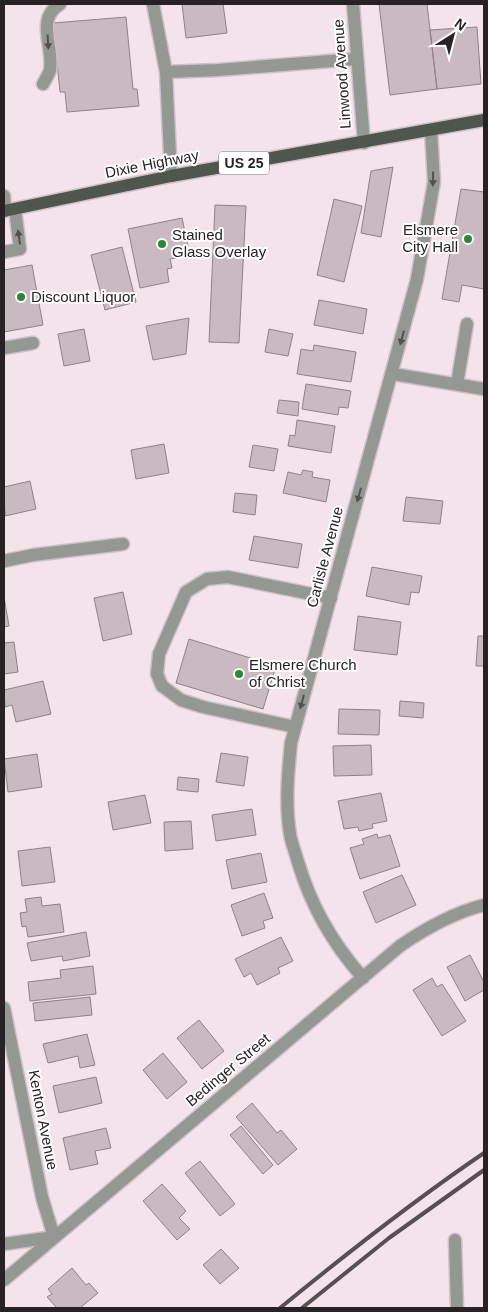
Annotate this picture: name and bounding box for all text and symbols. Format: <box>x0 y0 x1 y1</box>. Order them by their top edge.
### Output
north arrow <box>428 10 478 60</box>
text: N <box>452 15 469 34</box>
street label: Linwood Avenue <box>329 19 354 129</box>
one-way arrow <box>45 34 53 50</box>
street label: Dixie Highway <box>104 146 201 181</box>
road number: US 25 <box>219 152 269 174</box>
one-way arrow <box>429 171 437 187</box>
place label: Elsmere City Hall <box>402 221 458 255</box>
place label: Stained Glass Overlay <box>172 226 267 260</box>
one-way arrow <box>14 229 22 245</box>
marker: Elsmere City Hall <box>462 233 474 245</box>
marker: Stained Glass Overlay <box>156 238 168 250</box>
place label: Discount Liquor <box>31 288 135 305</box>
marker: Discount Liquor <box>15 291 27 303</box>
one-way arrow <box>398 331 406 346</box>
one-way arrow <box>355 487 363 502</box>
street label: Carlisle Avenue <box>303 504 346 609</box>
place label: Elsmere Church of Christ <box>249 656 357 690</box>
marker: Elsmere Church of Christ <box>233 668 245 680</box>
one-way arrow <box>298 695 306 710</box>
street label: Bedinger Street <box>182 1029 274 1110</box>
street label: Kenton Avenue <box>25 1068 62 1171</box>

